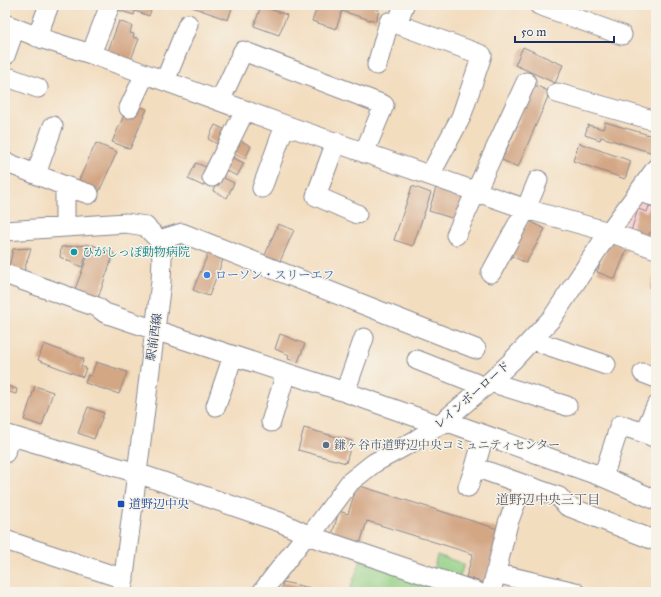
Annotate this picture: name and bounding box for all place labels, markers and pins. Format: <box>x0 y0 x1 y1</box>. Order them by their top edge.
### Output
place label: ひがしっぽ動物病院 <box>82 245 190 259</box>
marker: ひがしっぽ動物病院 <box>69 247 79 257</box>
place label: ローソン・スリーエフ <box>215 268 335 282</box>
marker: ローソン・スリーエフ <box>202 270 212 280</box>
place label: 鎌ヶ谷市道野辺中央コミュニティセンター <box>334 438 560 452</box>
marker: 鎌ヶ谷市道野辺中央コミュニティセンター <box>321 440 331 450</box>
place label: 道野辺中央 <box>129 497 189 511</box>
marker: 道野辺中央 <box>116 499 126 509</box>

